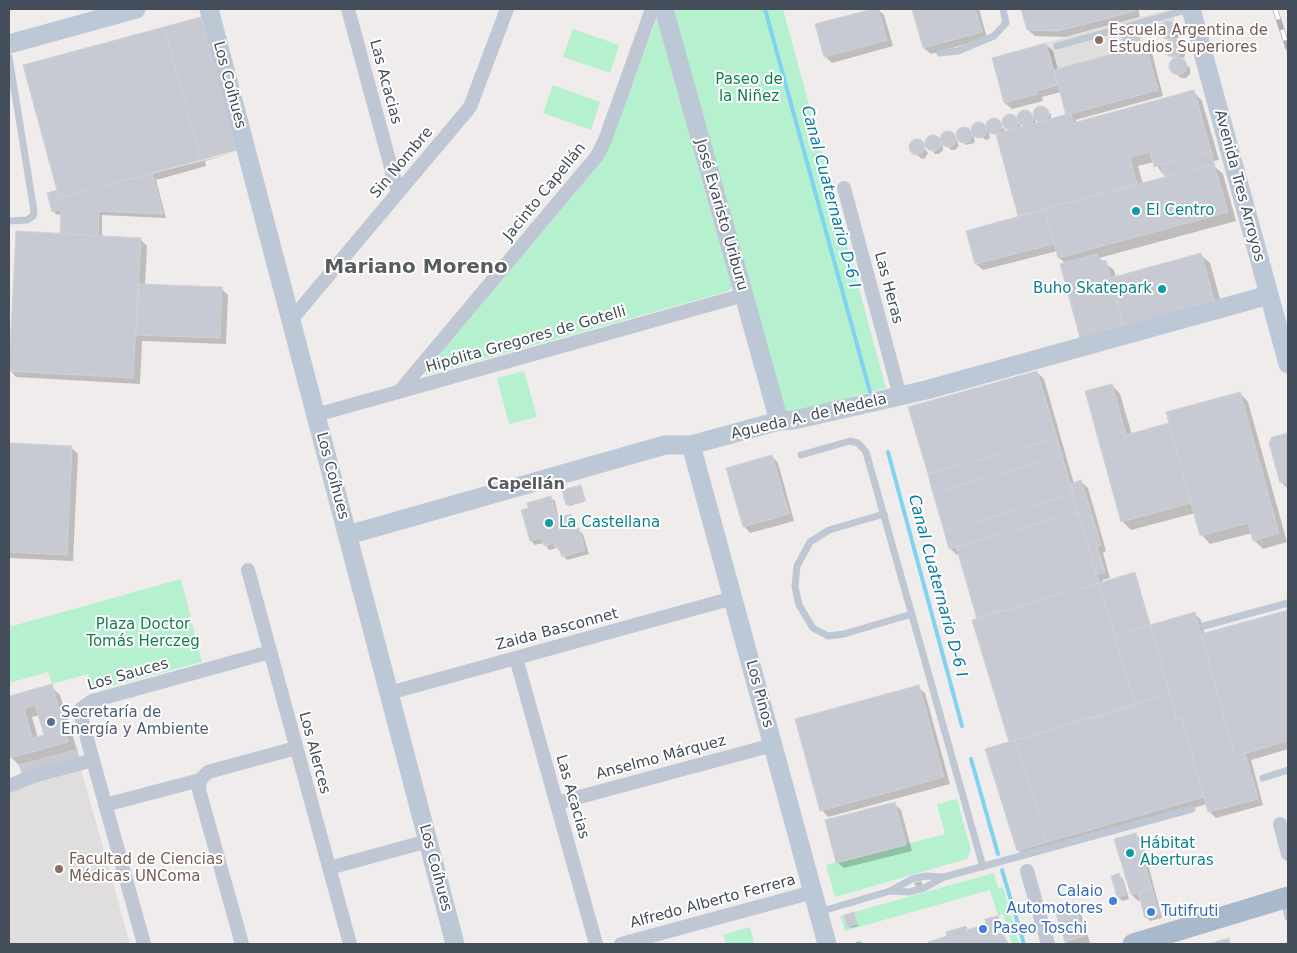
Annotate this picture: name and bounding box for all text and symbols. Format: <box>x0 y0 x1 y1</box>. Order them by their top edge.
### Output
place label: Escuela Argentina de Estudios Superiores <box>1109 22 1268 57</box>
marker: Escuela Argentina de Estudios Superiores <box>1093 34 1105 46</box>
street label: Las Acacias <box>365 38 405 126</box>
street label: Los Coíhues <box>209 39 249 131</box>
park label: Paseo de la Niñez <box>715 71 783 106</box>
water label: Canal Cuaternario D-6 I <box>796 104 864 290</box>
street label: Avenida Tres Arroyos <box>1210 108 1268 264</box>
street label: Sin Nombre <box>367 124 437 202</box>
street label: José Evaristo Uriburu <box>691 137 751 293</box>
street label: Jacinto Capellán <box>500 139 590 245</box>
place label: El Centro <box>1146 202 1215 220</box>
marker: El Centro <box>1130 205 1142 217</box>
street label: Las Heras <box>870 250 906 326</box>
district label: Mariano Moreno <box>324 256 508 280</box>
place label: Buho Skatepark <box>1033 280 1152 298</box>
marker: Buho Skatepark <box>1156 283 1168 295</box>
street label: Hipólita Gregores de Gotelli <box>424 303 628 377</box>
street label: Agueda A. de Medela <box>729 390 889 444</box>
street label: Los Coíhues <box>312 430 352 522</box>
district label: Capellán <box>487 475 565 495</box>
water label: Canal Cuaternario D-6 I <box>903 493 971 679</box>
place label: La Castellana <box>559 514 660 532</box>
marker: La Castellana <box>543 517 555 529</box>
street label: Zaida Basconnet <box>494 605 620 655</box>
park label: Plaza Doctor Tomás Herczeg <box>86 616 200 651</box>
street label: Los Sauces <box>85 655 171 695</box>
street label: Los Pinos <box>741 658 777 730</box>
place label: Secretaría de Energía y Ambiente <box>61 704 209 739</box>
street label: Los Alerces <box>294 710 334 796</box>
marker: Secretaría de Energía y Ambiente <box>45 716 57 728</box>
street label: Anselmo Márquez <box>594 732 728 784</box>
street label: Las Acacias <box>551 753 593 841</box>
street label: Los Coíhues <box>415 822 455 914</box>
place label: Hábitat Aberturas <box>1140 835 1214 870</box>
marker: Hábitat Aberturas <box>1124 847 1136 859</box>
place label: Facultad de Ciencias Médicas UNComa <box>69 851 223 886</box>
marker: Facultad de Ciencias Médicas UNComa <box>53 863 65 875</box>
street label: Alfredo Alberto Ferrera <box>628 871 798 933</box>
place label: Calaio Automotores <box>1006 883 1103 918</box>
marker: Calaio Automotores <box>1107 895 1119 907</box>
place label: Tutifruti <box>1161 903 1218 921</box>
marker: Tutifruti <box>1145 906 1157 918</box>
place label: Paseo Toschi <box>993 920 1087 938</box>
marker: Paseo Toschi <box>977 923 989 935</box>

